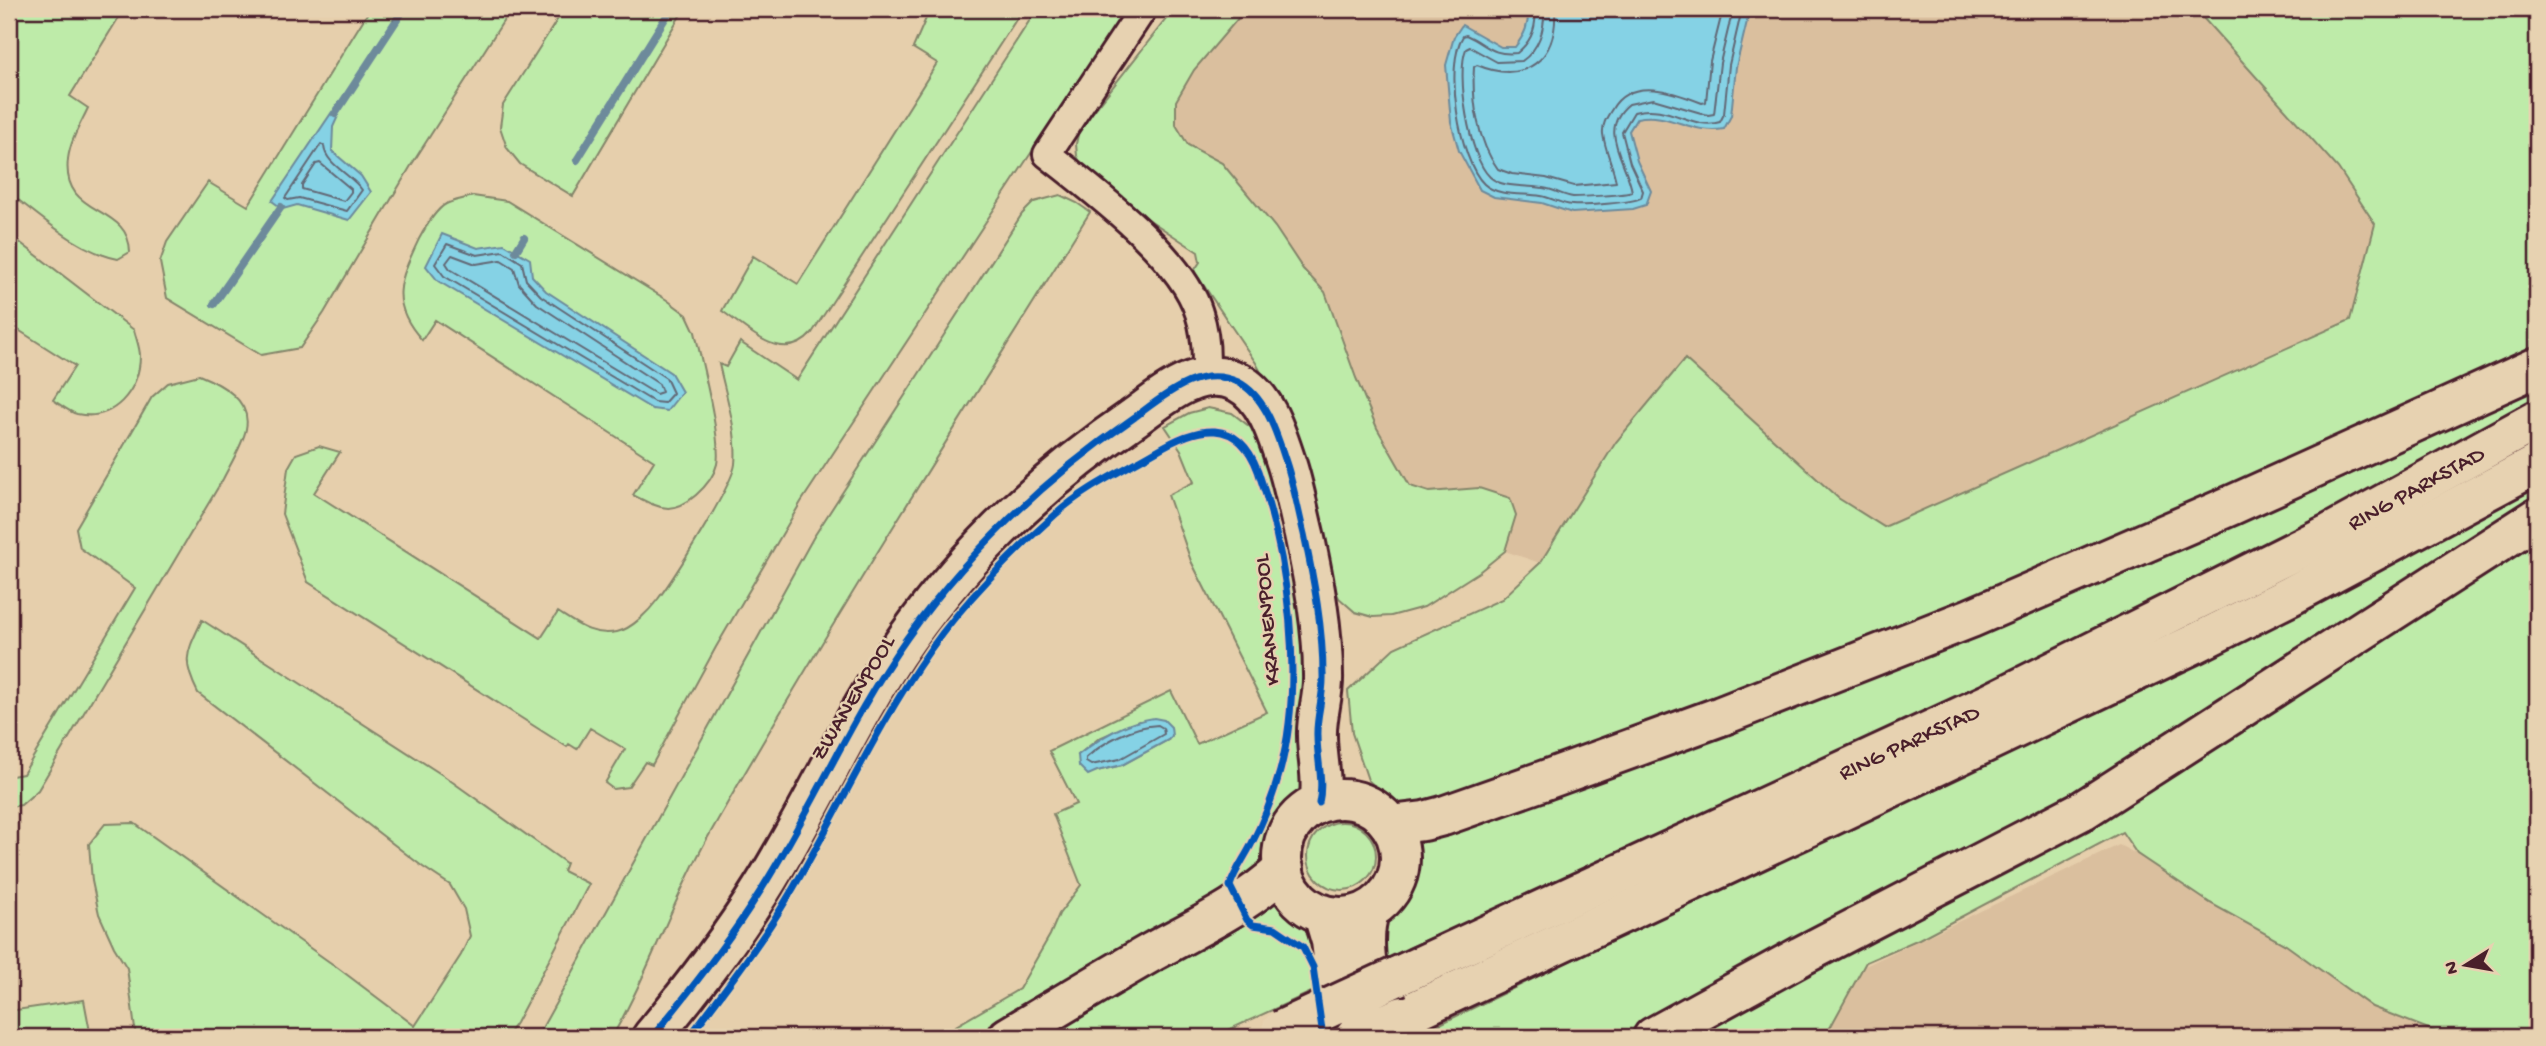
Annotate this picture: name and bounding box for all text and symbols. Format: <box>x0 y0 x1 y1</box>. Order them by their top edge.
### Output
street label: RING PARKSTAD <box>2344 441 2491 538</box>
street label: KRANENPOOL <box>1249 551 1288 686</box>
street label: ZWANENPOOL <box>806 630 903 766</box>
street label: RING PARKSTAD <box>1835 699 1985 788</box>
north arrow <box>2430 930 2500 1000</box>
text: N <box>2440 959 2465 976</box>

